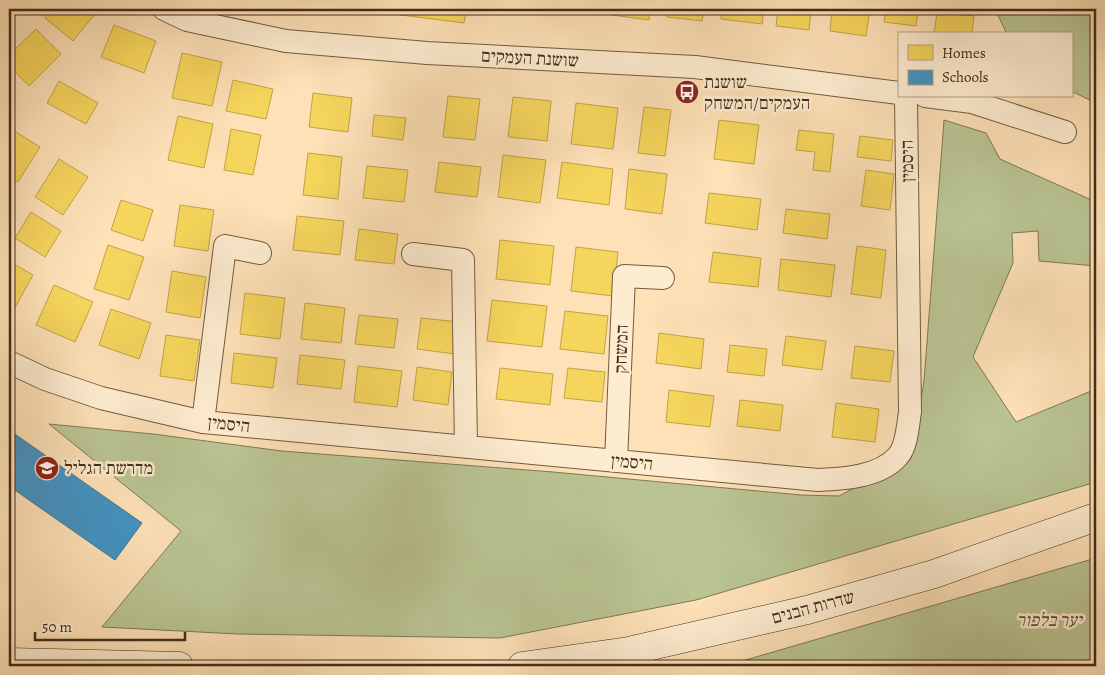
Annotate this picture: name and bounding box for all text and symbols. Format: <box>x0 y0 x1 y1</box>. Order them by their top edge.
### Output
legend <box>898 32 1072 98</box>
street label: שושנת העמקים <box>480 43 580 73</box>
text: Homes <box>942 43 986 63</box>
text: Schools <box>942 67 989 87</box>
place label: שושנת העמקים/המשחק <box>704 70 810 115</box>
bus stop icon: שושנת העמקים/המשחק <box>674 79 700 105</box>
street label: היסמין <box>895 140 919 182</box>
street label: המשחק <box>608 324 634 374</box>
street label: היסמין <box>207 410 251 438</box>
street label: היסמין <box>610 448 654 476</box>
school or university icon: מדרשת הגליל <box>34 455 60 481</box>
place label: מדרשת הגליל <box>64 456 153 480</box>
street label: שדרות הבנים <box>769 584 857 630</box>
park label: יער בלפור <box>1016 608 1084 632</box>
scale bar <box>35 610 185 642</box>
text: 50 m <box>42 617 72 637</box>

